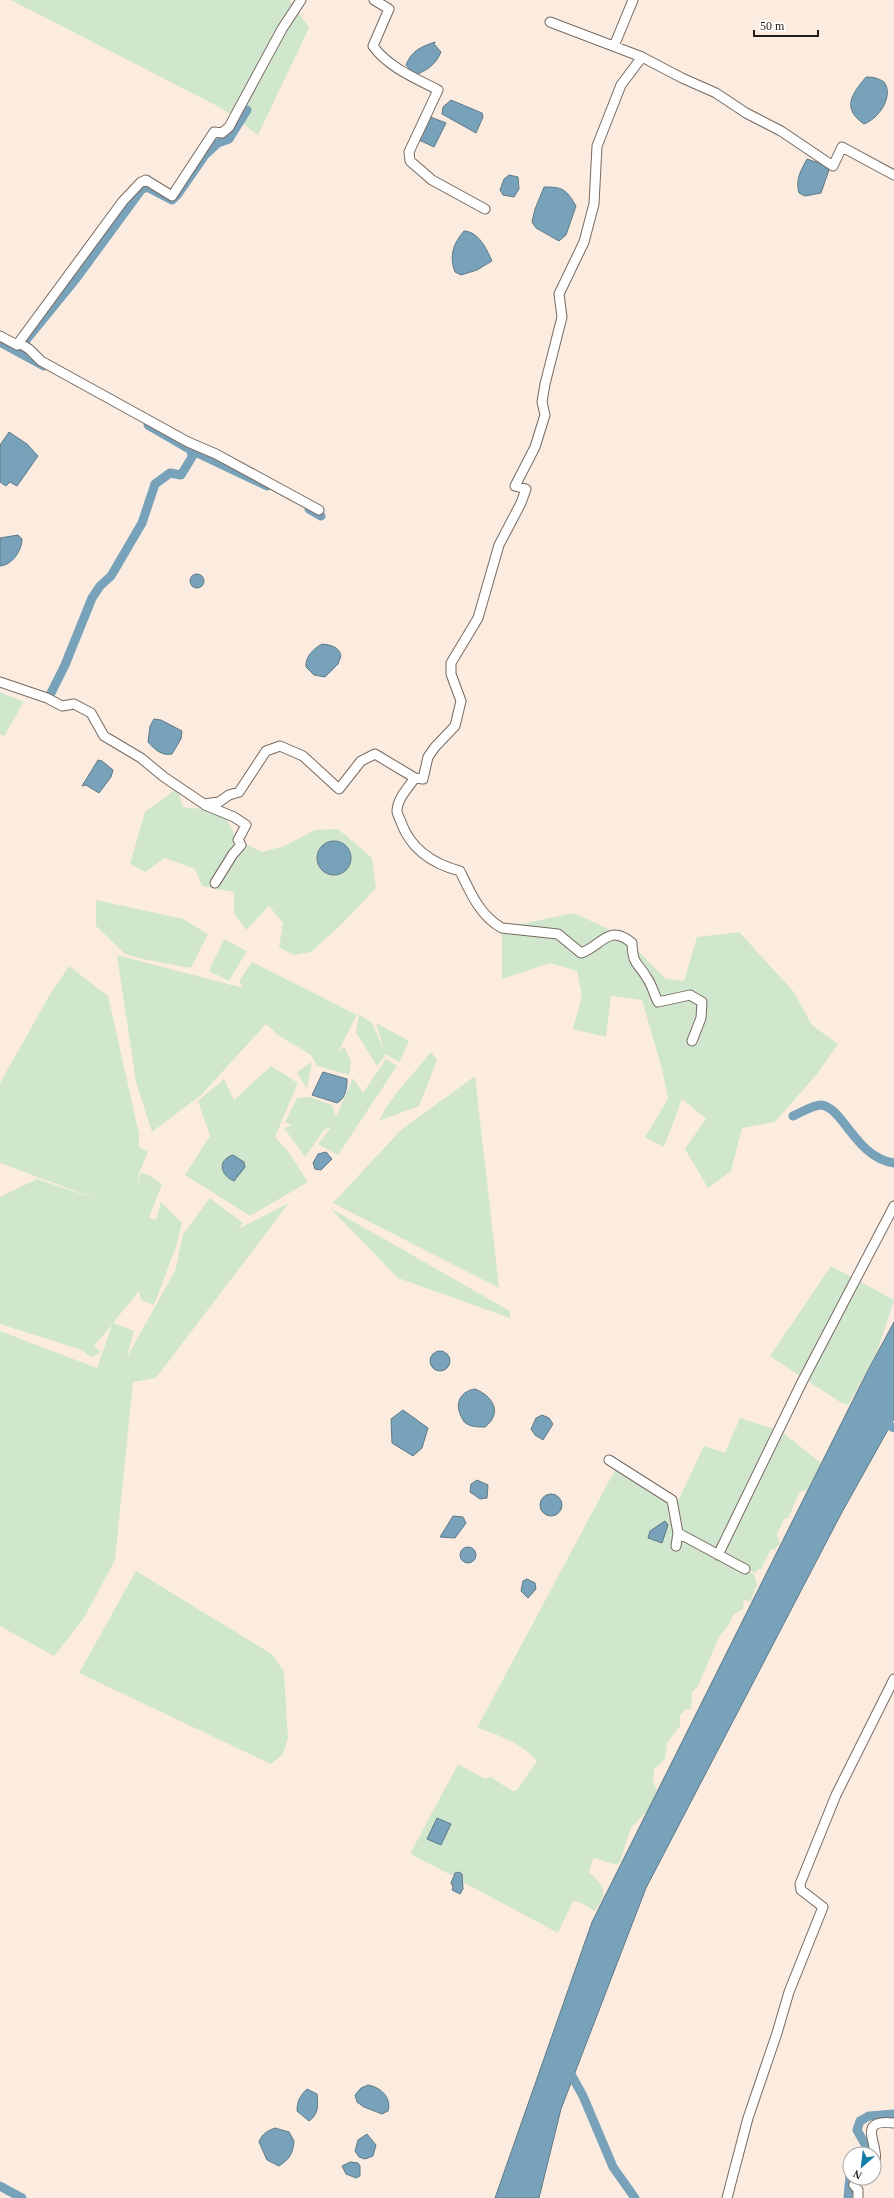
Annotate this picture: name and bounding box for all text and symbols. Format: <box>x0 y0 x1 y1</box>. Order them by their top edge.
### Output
scale bar <box>754 12 818 38</box>
text: 50 m <box>760 19 785 33</box>
north arrow <box>842 2146 882 2186</box>
text: N <box>851 2168 864 2182</box>

